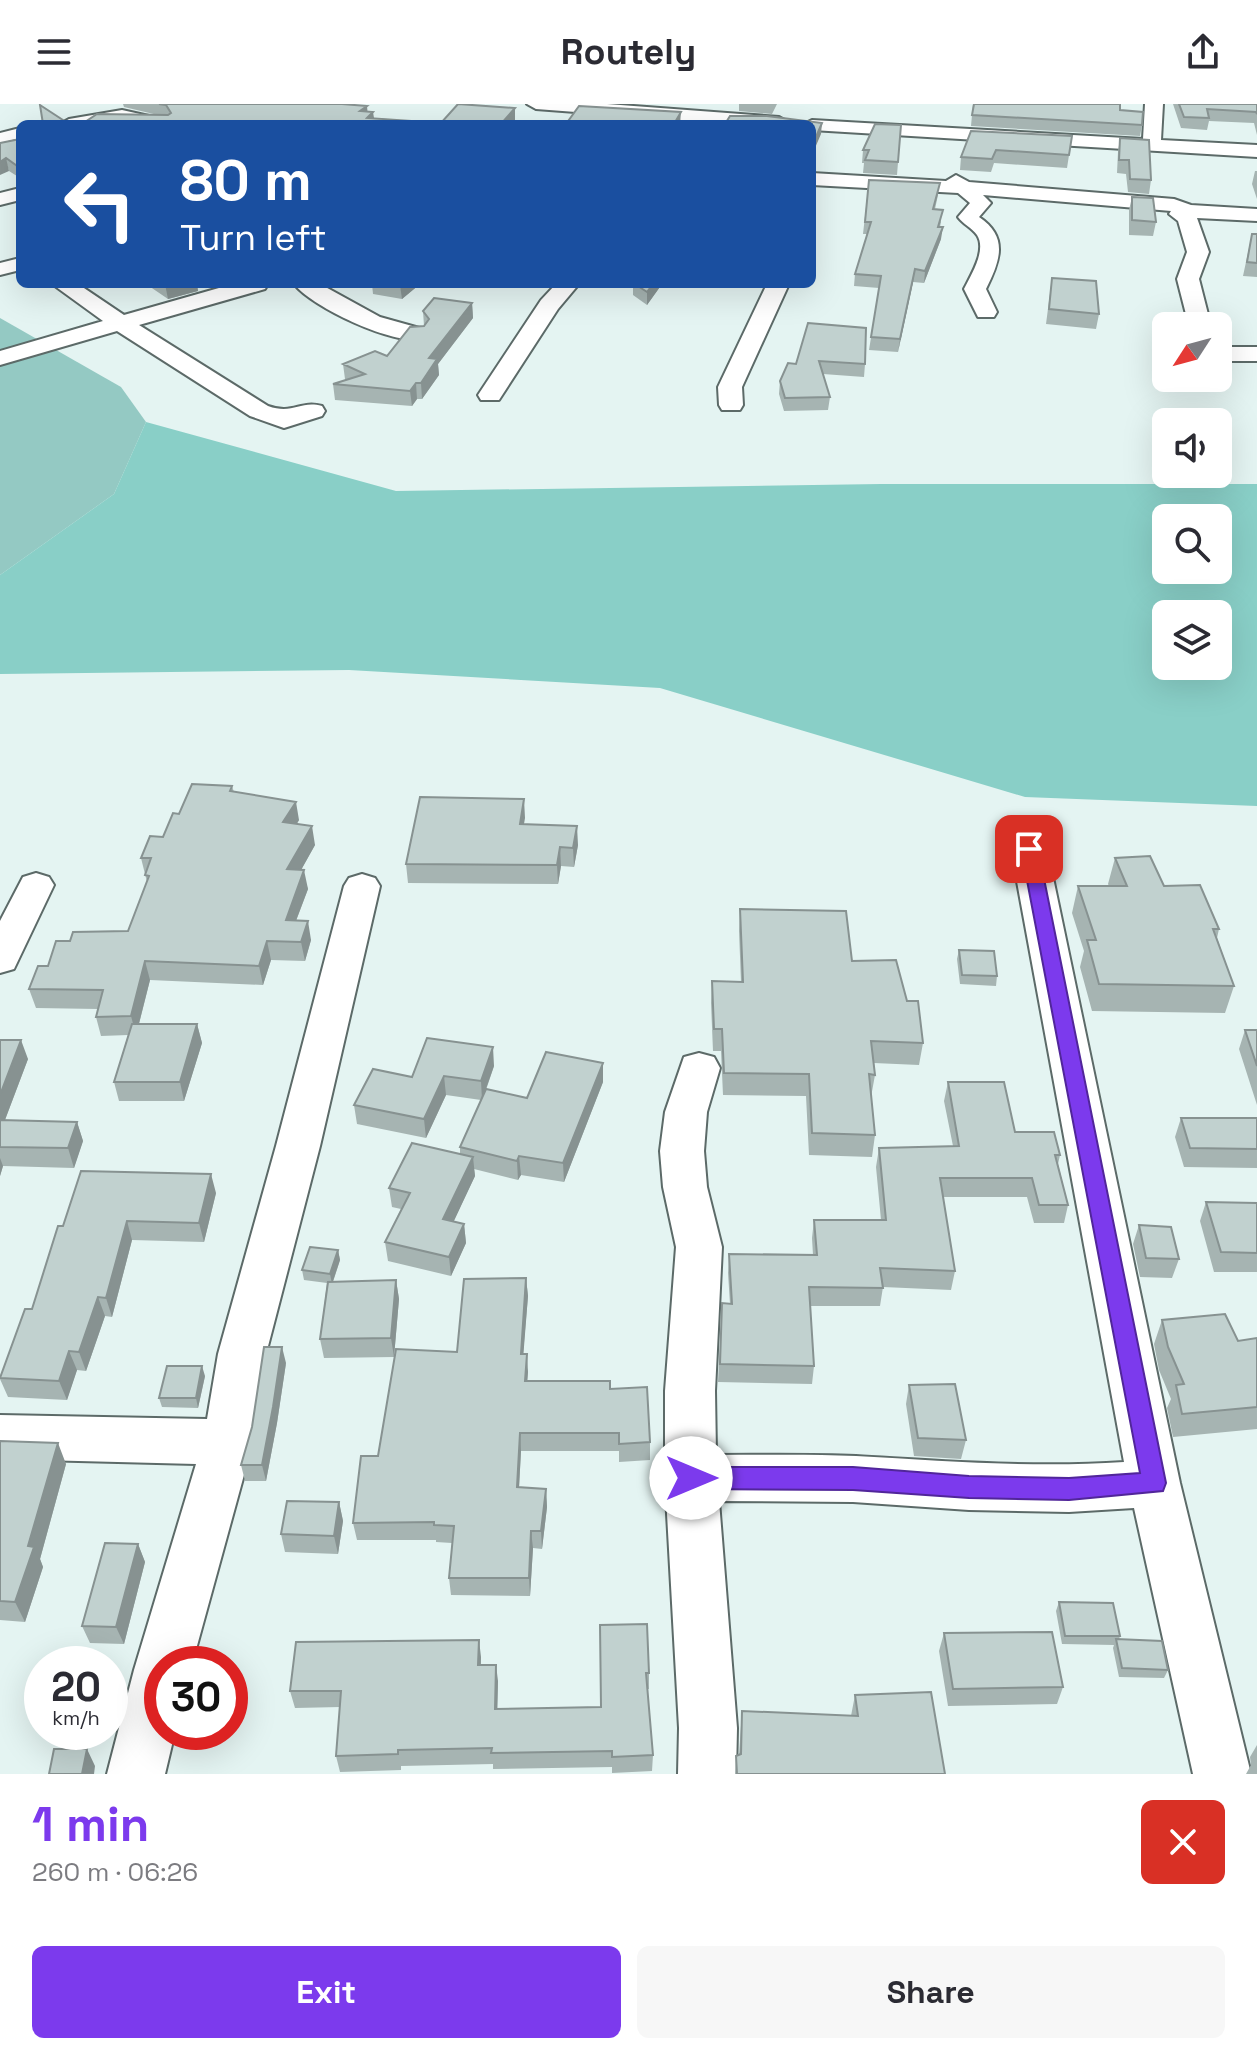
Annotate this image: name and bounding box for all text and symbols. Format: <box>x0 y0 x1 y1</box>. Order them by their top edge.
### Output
text: Routely <box>561 29 696 75</box>
icon: menu <box>32 30 76 74</box>
icon: share <box>1181 30 1225 74</box>
text: 80 m <box>180 145 312 216</box>
icon: left <box>48 152 152 256</box>
text: Turn left <box>180 215 327 261</box>
north arrow <box>1152 312 1232 392</box>
map controls <box>1152 312 1232 680</box>
button: sound <box>1152 408 1232 488</box>
button: search <box>1152 504 1232 584</box>
button: layers <box>1152 600 1232 680</box>
pin <box>995 815 1063 883</box>
icon: arrive <box>1007 827 1051 871</box>
position arrow <box>649 1436 733 1520</box>
speed limit sign: 30 <box>144 1646 248 1750</box>
text: 20 <box>51 1662 101 1713</box>
text: km/h <box>52 1705 100 1731</box>
text: 1 min <box>32 1794 149 1855</box>
button: close <box>1141 1800 1225 1884</box>
text: 260 m · 06:26 <box>32 1855 198 1889</box>
button: Exit <box>32 1946 621 2038</box>
button: Share <box>637 1946 1225 2038</box>

